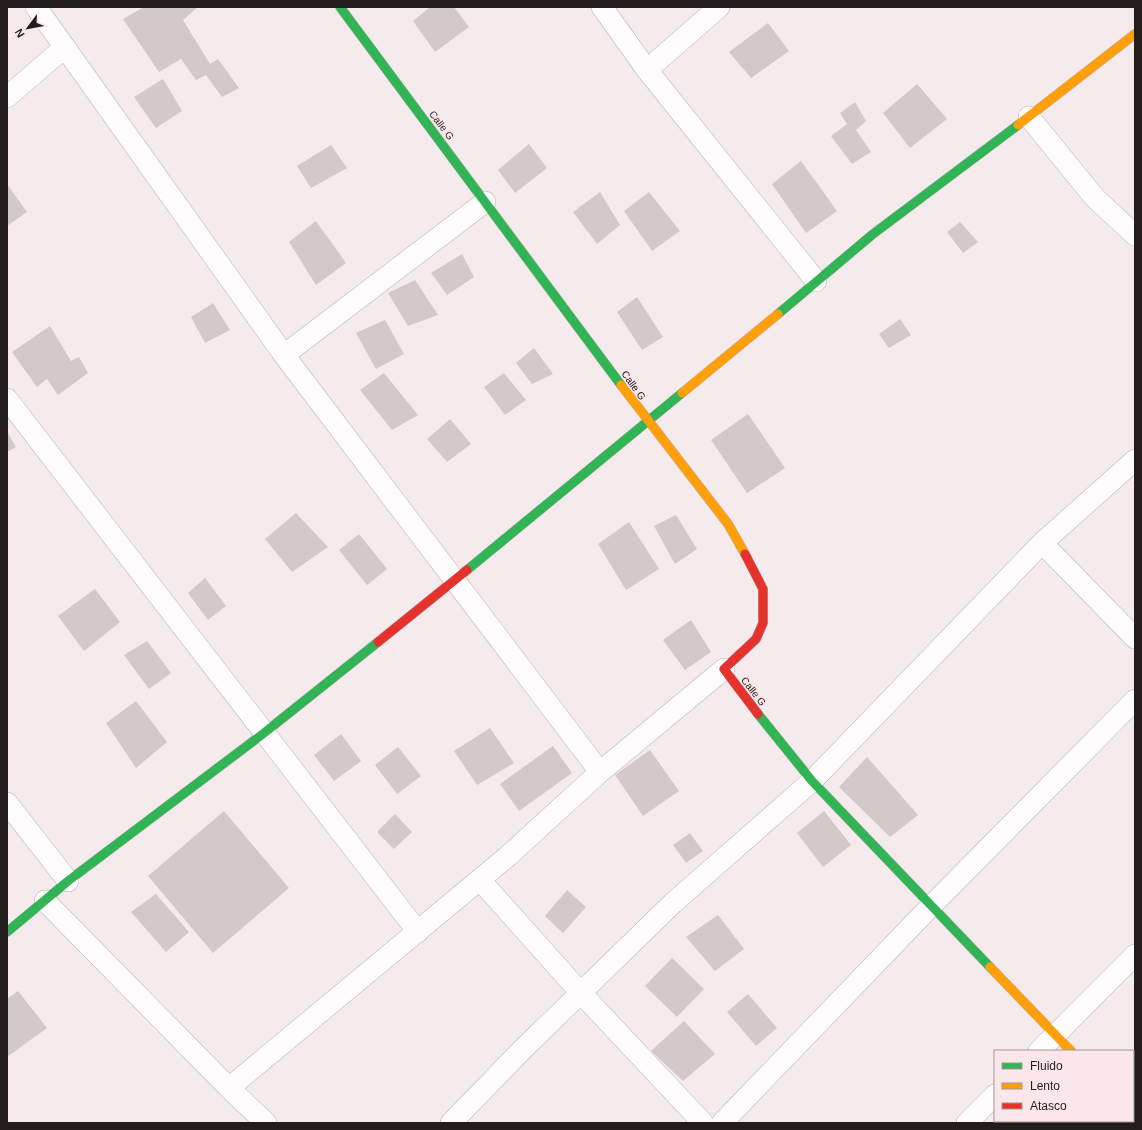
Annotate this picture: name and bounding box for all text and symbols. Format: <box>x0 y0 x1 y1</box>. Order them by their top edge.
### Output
north arrow <box>8 8 48 48</box>
text: N <box>12 27 27 40</box>
street label: Calle G <box>427 109 456 142</box>
street label: Calle G <box>619 369 648 402</box>
street label: Calle G <box>739 675 768 708</box>
legend <box>994 1050 1134 1122</box>
text: Fluido <box>1030 1059 1063 1073</box>
text: Lento <box>1030 1079 1060 1093</box>
text: Atasco <box>1030 1099 1067 1113</box>

